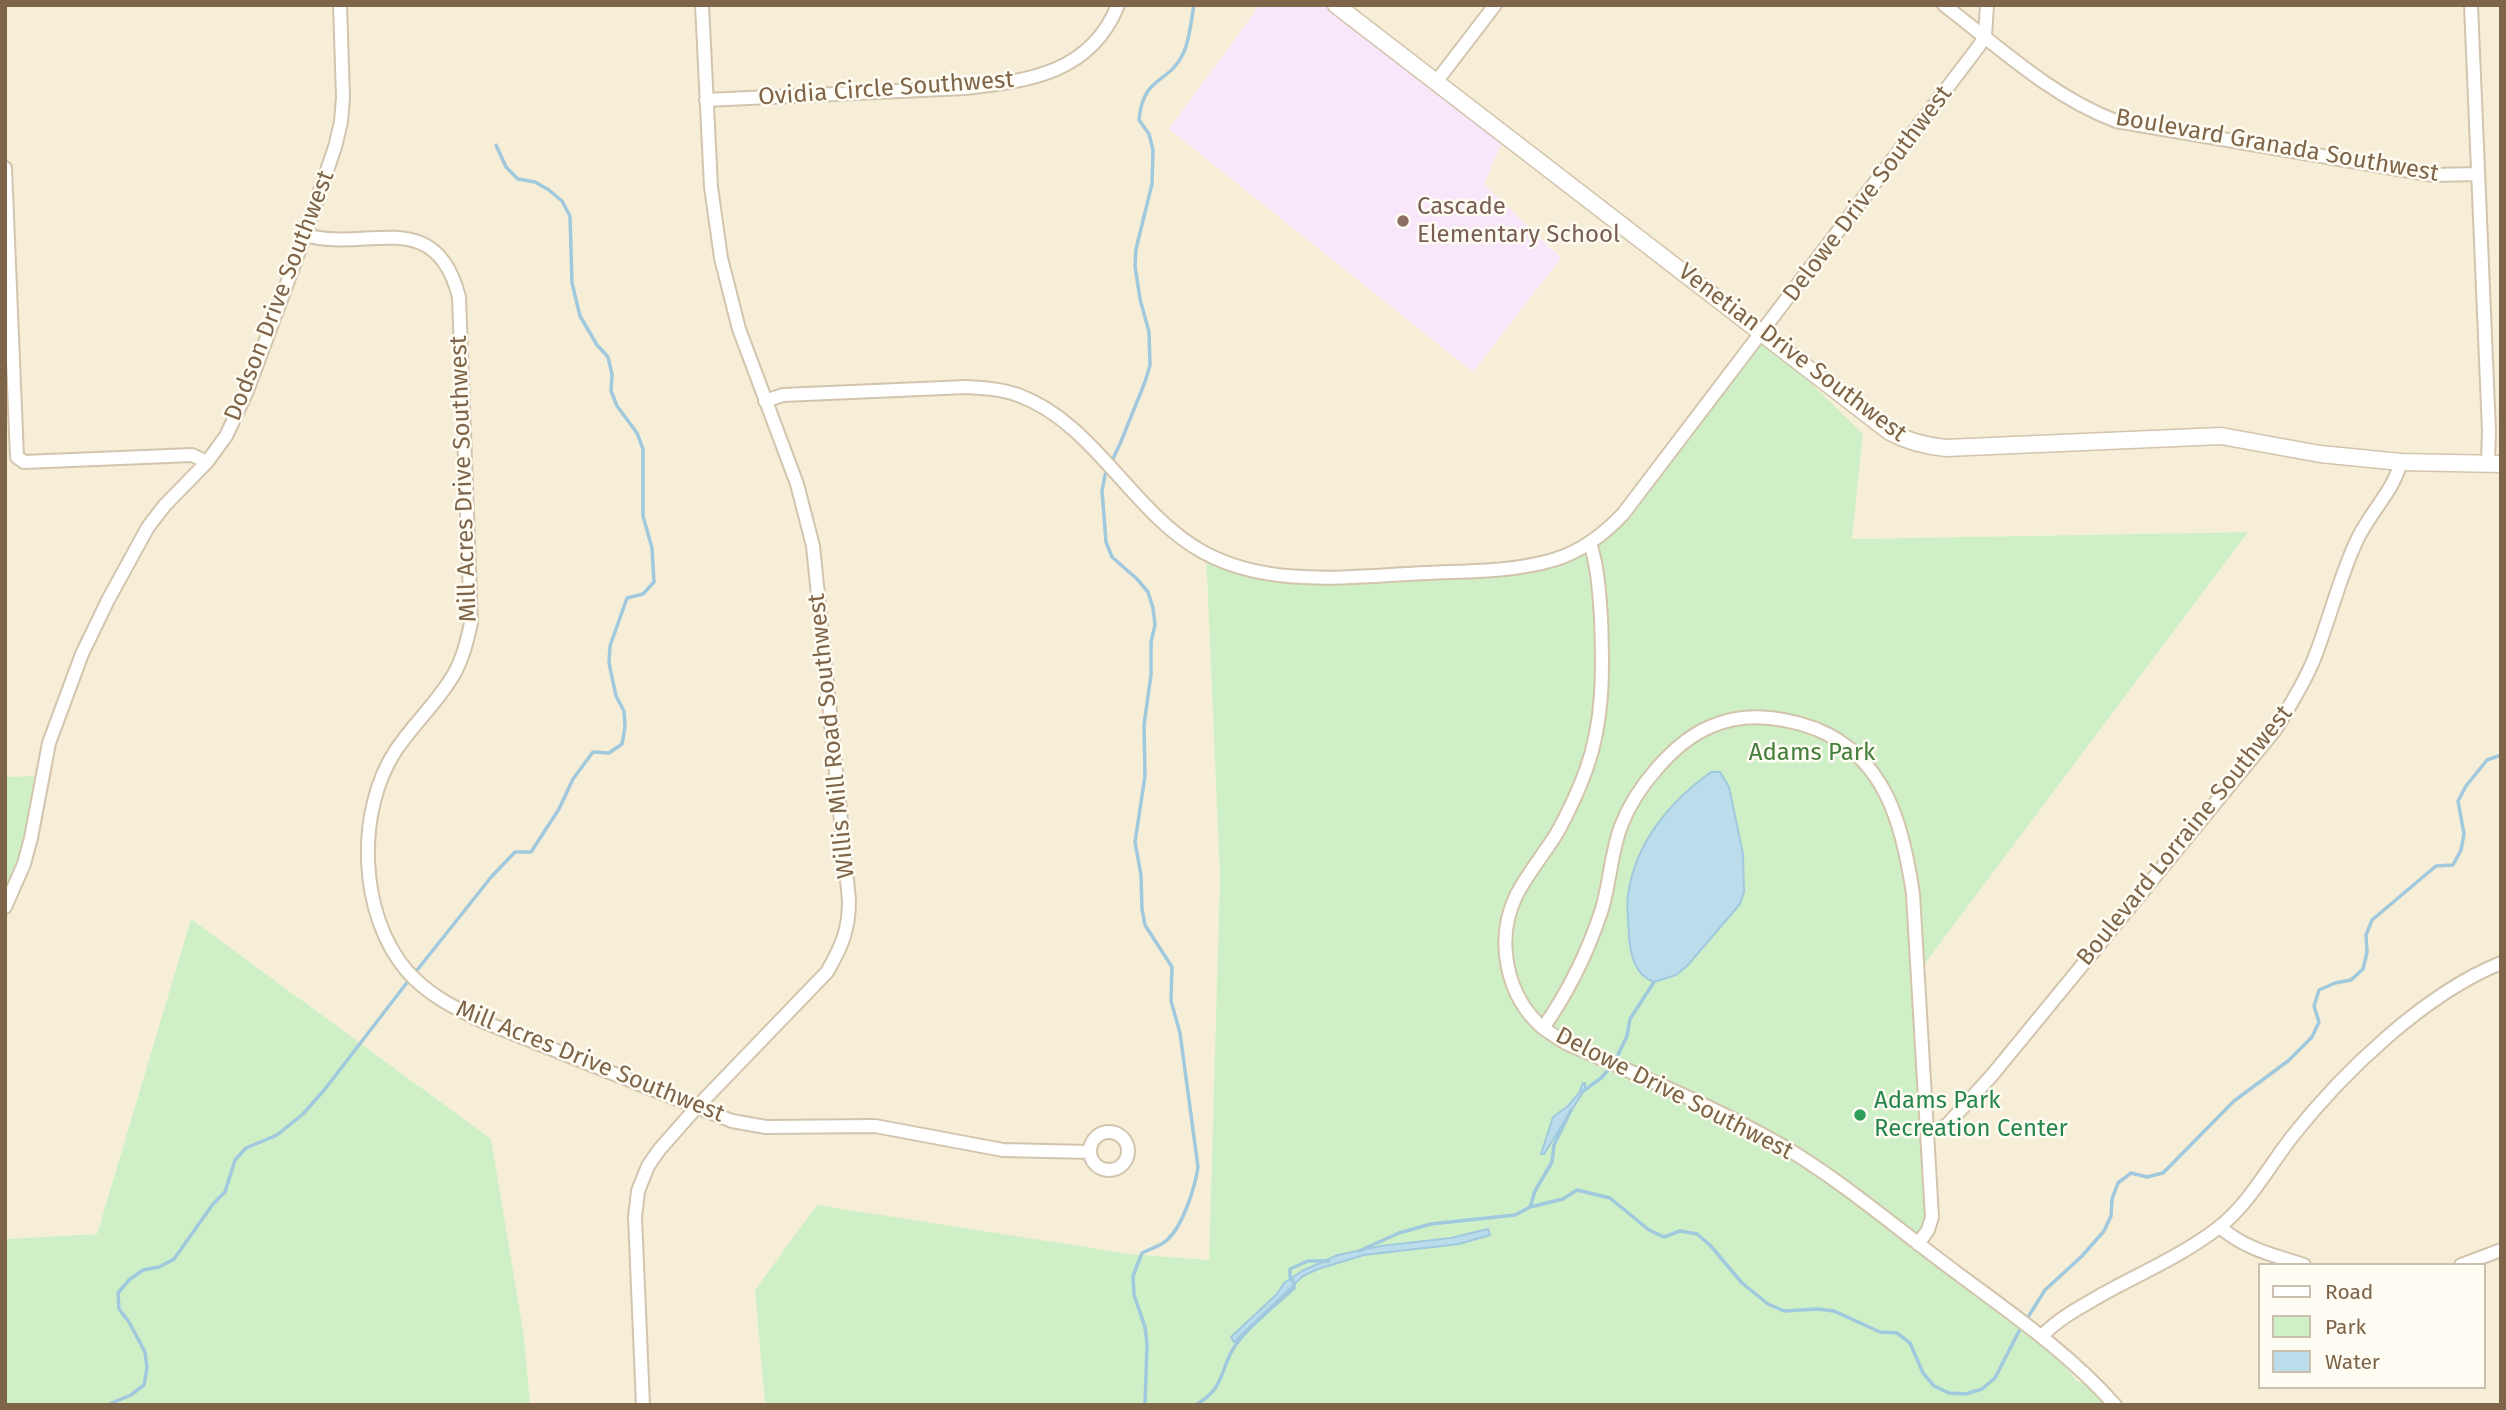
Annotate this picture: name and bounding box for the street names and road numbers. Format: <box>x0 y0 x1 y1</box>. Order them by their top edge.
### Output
street label: Ovidia Circle Southwest <box>757 66 1015 112</box>
street label: Delowe Drive Southwest <box>1777 80 1959 308</box>
street label: Boulevard Granada Southwest <box>2113 103 2441 189</box>
street label: Dodson Drive Southwest <box>219 167 341 425</box>
street label: Venetian Drive Southwest <box>1672 258 1912 448</box>
street label: Mill Acres Drive Southwest <box>445 335 483 623</box>
street label: Willis Mill Road Southwest <box>803 592 861 880</box>
street label: Boulevard Lorraine Southwest <box>2071 700 2299 972</box>
street label: Mill Acres Drive Southwest <box>452 995 728 1129</box>
street label: Delowe Drive Southwest <box>1550 1022 1798 1166</box>

